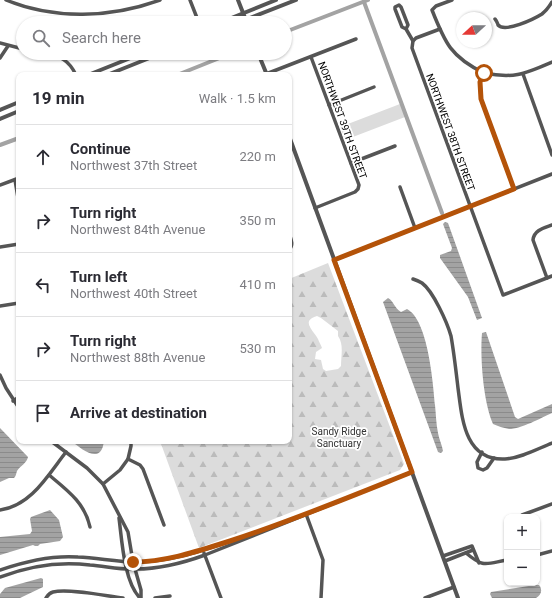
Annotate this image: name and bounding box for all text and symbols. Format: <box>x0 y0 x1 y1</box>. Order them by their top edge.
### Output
north arrow <box>456 12 492 48</box>
search box <box>16 16 292 60</box>
icon: search <box>30 27 52 49</box>
text: Search here <box>62 29 141 47</box>
street label: NORTHWEST 39TH STREET <box>316 60 369 180</box>
route start <box>475 64 493 82</box>
street label: NORTHWEST 38TH STREET <box>424 72 477 192</box>
text: 19 min <box>32 88 85 108</box>
text: Walk · 1.5 km <box>199 91 276 106</box>
text: Continue <box>70 140 131 158</box>
icon: ahead <box>32 146 54 168</box>
text: 220 m <box>239 149 276 164</box>
text: Northwest 37th Street <box>70 158 197 173</box>
text: Turn right <box>70 204 136 222</box>
icon: right <box>32 210 54 232</box>
text: 350 m <box>239 213 276 228</box>
text: Northwest 84th Avenue <box>70 222 205 237</box>
text: Turn left <box>70 268 127 286</box>
icon: left <box>32 274 54 296</box>
text: 410 m <box>239 277 276 292</box>
text: Northwest 40th Street <box>70 286 197 301</box>
text: Turn right <box>70 332 136 350</box>
icon: right <box>32 338 54 360</box>
text: 530 m <box>239 341 276 356</box>
text: Northwest 88th Avenue <box>70 350 205 365</box>
icon: arrive <box>32 402 54 424</box>
text: Arrive at destination <box>70 404 207 422</box>
park label: Sandy Ridge Sanctuary <box>312 426 366 449</box>
map controls <box>504 514 540 586</box>
button: + <box>504 514 540 550</box>
button: − <box>504 550 540 586</box>
route end <box>124 553 142 571</box>

